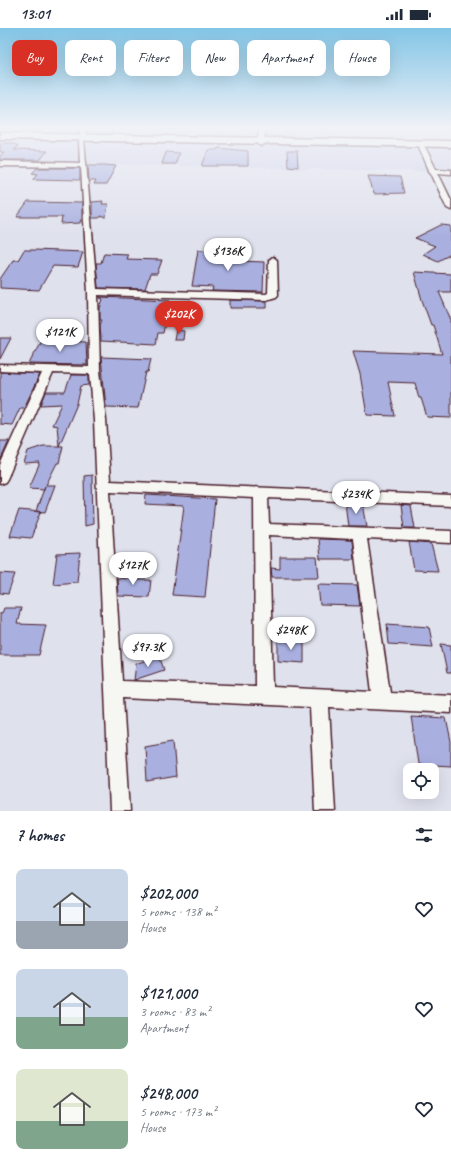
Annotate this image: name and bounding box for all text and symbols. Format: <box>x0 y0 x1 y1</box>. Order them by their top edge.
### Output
text: 13:01 <box>20 5 50 24</box>
chip: Buy <box>12 40 57 76</box>
chip: Rent <box>65 40 116 76</box>
chip: Filters <box>124 40 183 76</box>
chip: New <box>191 40 239 76</box>
chip: Apartment <box>247 40 326 76</box>
chip: House <box>334 40 390 76</box>
pin: $136K <box>200 238 256 272</box>
text: $136K <box>213 243 243 259</box>
pin: $202K <box>151 301 207 335</box>
text: $202K <box>164 306 194 322</box>
pin: $121K <box>32 319 88 353</box>
text: $121K <box>45 324 75 340</box>
pin: $234K <box>328 481 384 515</box>
text: $234K <box>341 486 371 502</box>
pin: $127K <box>105 552 161 586</box>
text: $127K <box>118 557 148 573</box>
pin: $248K <box>263 617 319 651</box>
text: $248K <box>276 622 306 638</box>
pin: $97.3K <box>115 634 181 668</box>
text: $97.3K <box>132 639 164 655</box>
map controls <box>403 763 439 799</box>
button: locate <box>403 763 439 799</box>
icon: filters <box>413 824 435 846</box>
text: 7 homes <box>16 825 64 846</box>
text: $202,000 <box>140 883 197 904</box>
icon: home <box>48 885 96 933</box>
icon: heart <box>413 898 435 920</box>
text: 5 rooms · 138 m² <box>140 904 216 920</box>
text: House <box>140 920 165 936</box>
text: $121,000 <box>140 983 197 1004</box>
icon: home <box>48 985 96 1033</box>
icon: heart <box>413 998 435 1020</box>
text: 3 rooms · 83 m² <box>140 1004 210 1020</box>
text: Apartment <box>140 1020 188 1036</box>
text: $248,000 <box>140 1083 197 1104</box>
icon: home <box>48 1085 96 1133</box>
icon: heart <box>413 1098 435 1120</box>
text: 5 rooms · 173 m² <box>140 1104 216 1120</box>
text: House <box>140 1120 165 1136</box>

